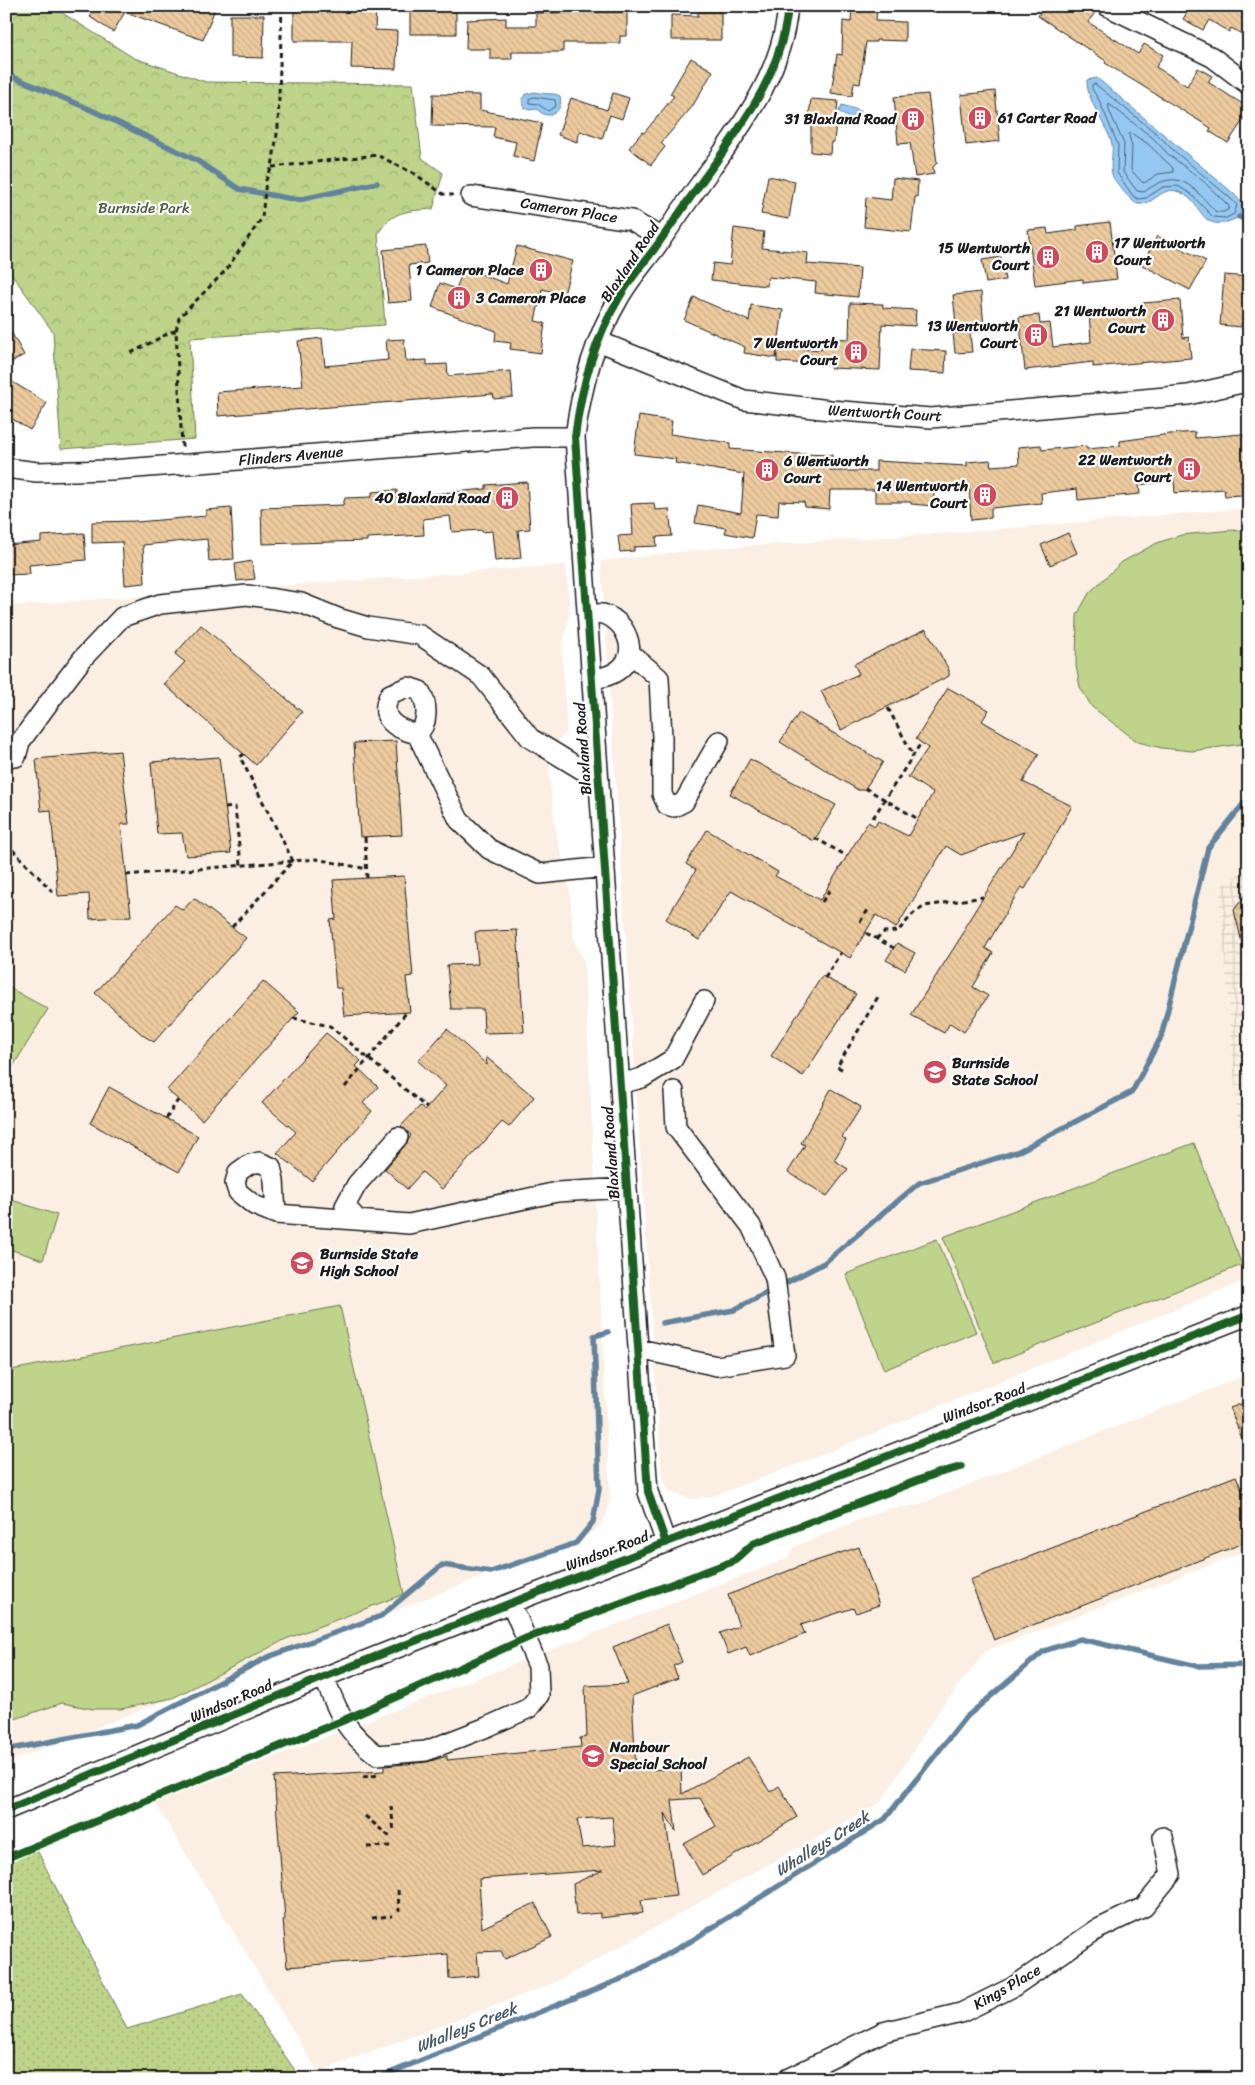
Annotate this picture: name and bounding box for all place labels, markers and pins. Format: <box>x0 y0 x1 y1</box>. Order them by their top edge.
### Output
building icon: 61 Carter Road <box>967 105 993 131</box>
place label: 61 Carter Road <box>997 105 1098 131</box>
place label: 31 Blaxland Road <box>784 106 898 132</box>
building icon: 31 Blaxland Road <box>900 106 926 132</box>
place label: 17 Wentworth Court <box>1113 230 1206 273</box>
place label: 15 Wentworth Court <box>938 235 1030 278</box>
building icon: 17 Wentworth Court <box>1084 239 1110 265</box>
building icon: 15 Wentworth Court <box>1035 244 1061 270</box>
place label: 1 Cameron Place <box>416 257 524 283</box>
building icon: 1 Cameron Place <box>528 257 554 283</box>
building icon: 3 Cameron Place <box>446 285 472 311</box>
place label: 3 Cameron Place <box>475 285 586 311</box>
place label: 21 Wentworth Court <box>1054 298 1146 341</box>
building icon: 21 Wentworth Court <box>1150 307 1176 333</box>
place label: 13 Wentworth Court <box>927 313 1018 356</box>
building icon: 13 Wentworth Court <box>1023 322 1049 348</box>
place label: 7 Wentworth Court <box>753 330 838 373</box>
building icon: 7 Wentworth Court <box>843 339 869 365</box>
place label: 22 Wentworth Court <box>1077 447 1172 490</box>
place label: 6 Wentworth Court <box>783 448 869 491</box>
building icon: 22 Wentworth Court <box>1176 456 1202 482</box>
building icon: 6 Wentworth Court <box>754 457 780 483</box>
place label: 14 Wentworth Court <box>876 473 968 516</box>
building icon: 14 Wentworth Court <box>972 482 998 508</box>
place label: 40 Blaxland Road <box>374 485 492 511</box>
building icon: 40 Blaxland Road <box>494 485 520 511</box>
place label: Burnside State School <box>951 1050 1038 1093</box>
school or university icon: Burnside State School <box>922 1059 948 1085</box>
place label: Burnside State High School <box>319 1241 419 1284</box>
school or university icon: Burnside State High School <box>289 1250 315 1276</box>
place label: Nambour Special School <box>609 1734 707 1777</box>
school or university icon: Nambour Special School <box>580 1743 606 1769</box>

